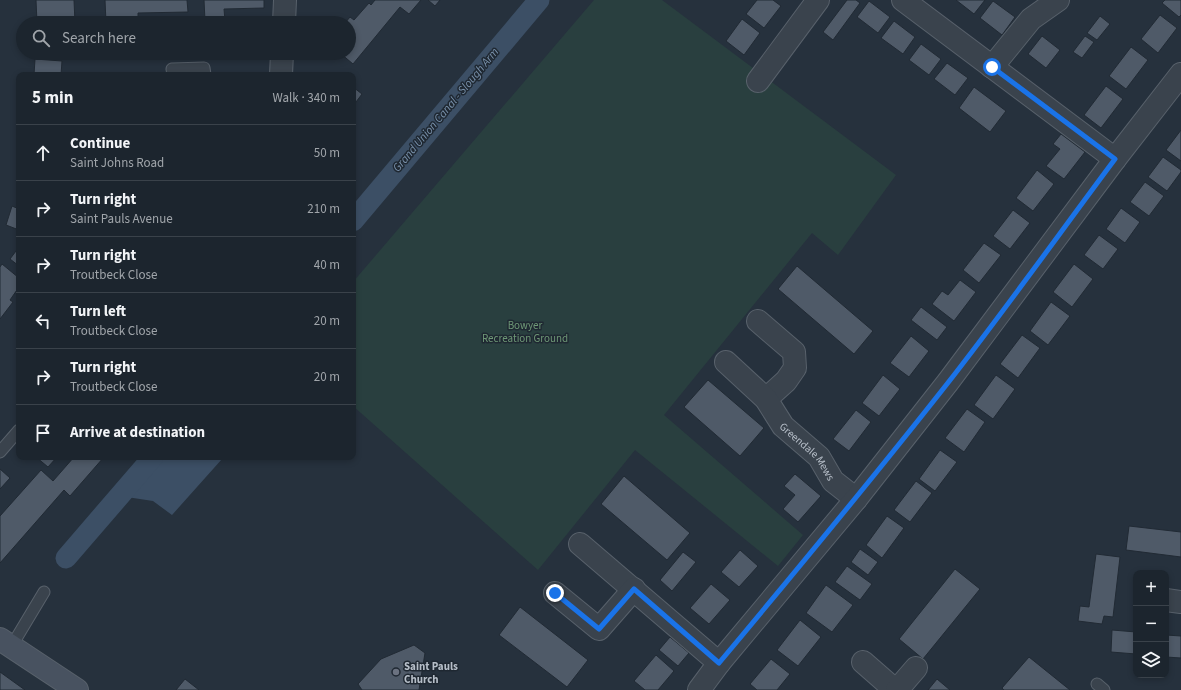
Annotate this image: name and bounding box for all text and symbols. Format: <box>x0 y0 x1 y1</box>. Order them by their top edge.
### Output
search box <box>16 16 356 60</box>
icon: search <box>30 27 52 49</box>
text: Search here <box>62 28 136 49</box>
water label: Grand Union Canal - Slough Arm <box>389 44 503 176</box>
route start <box>983 58 1001 76</box>
text: 5 min <box>32 86 73 110</box>
text: Walk · 340 m <box>272 89 340 107</box>
text: Continue <box>70 133 130 154</box>
icon: ahead <box>32 142 54 164</box>
text: 50 m <box>314 144 340 162</box>
text: Saint Johns Road <box>70 154 164 172</box>
text: Turn right <box>70 189 136 210</box>
icon: right <box>32 198 54 220</box>
text: 210 m <box>307 200 340 218</box>
text: Saint Pauls Avenue <box>70 210 173 228</box>
text: Turn right <box>70 245 136 266</box>
icon: right <box>32 254 54 276</box>
text: 40 m <box>314 256 340 274</box>
text: Troutbeck Close <box>70 266 158 284</box>
text: Turn left <box>70 301 126 322</box>
icon: left <box>32 310 54 332</box>
text: 20 m <box>314 312 340 330</box>
park label: Bowyer Recreation Ground <box>482 318 568 346</box>
text: Troutbeck Close <box>70 322 158 340</box>
text: Turn right <box>70 357 136 378</box>
icon: right <box>32 366 54 388</box>
text: 20 m <box>314 368 340 386</box>
text: Troutbeck Close <box>70 378 158 396</box>
street label: Greendale Mews <box>776 419 839 484</box>
icon: arrive <box>32 422 54 444</box>
text: Arrive at destination <box>70 422 205 443</box>
map controls <box>1133 570 1169 678</box>
button: + <box>1133 570 1169 606</box>
route end <box>546 584 564 602</box>
button: − <box>1133 606 1169 642</box>
button: layers <box>1133 642 1169 678</box>
place label: Saint Pauls Church <box>404 659 458 687</box>
marker: Saint Pauls Church <box>391 667 401 677</box>

